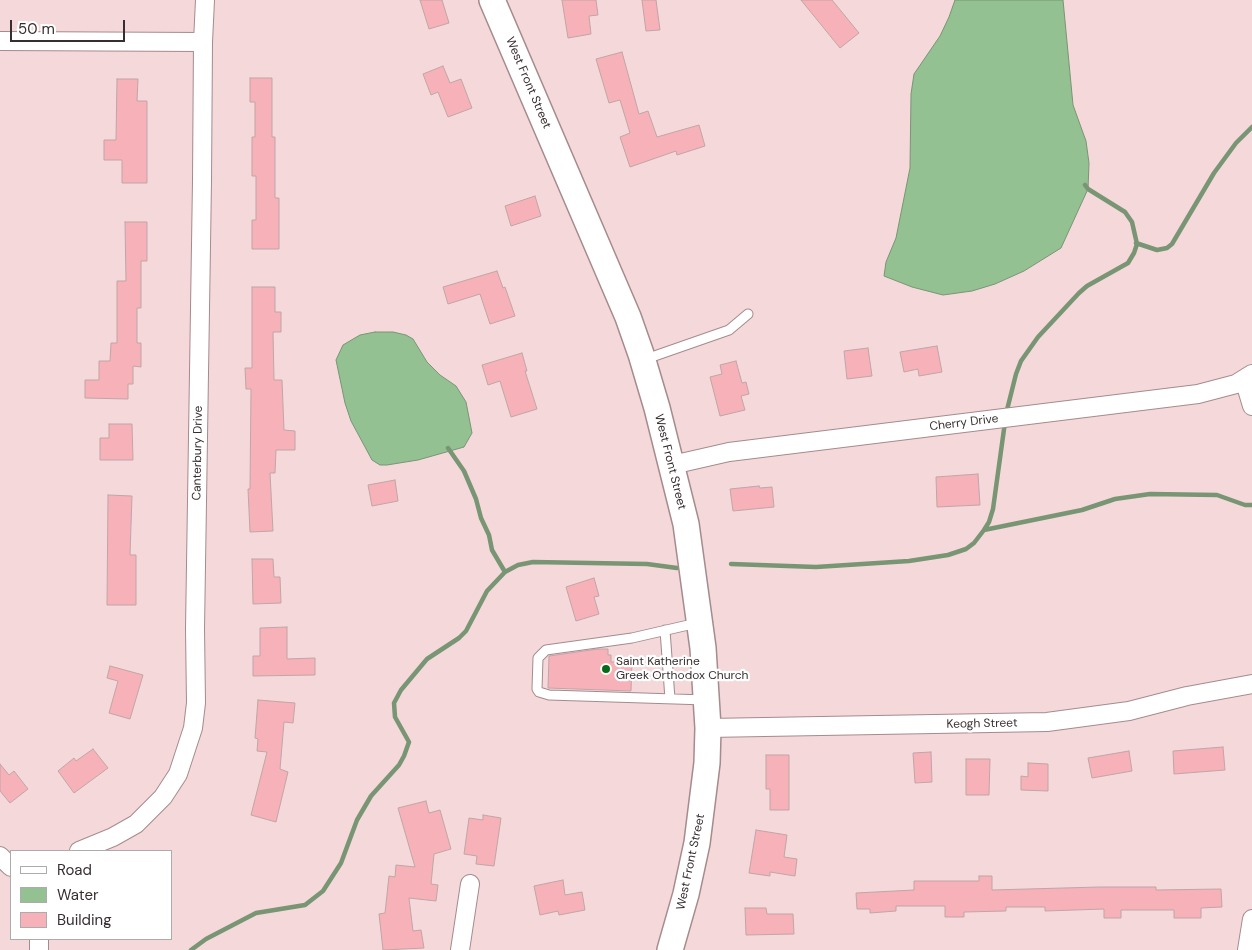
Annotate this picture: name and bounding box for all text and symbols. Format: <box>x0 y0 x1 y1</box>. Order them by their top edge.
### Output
scale bar <box>12 10 128 42</box>
text: 50 m <box>18 19 55 39</box>
street label: West Front Street <box>502 35 554 131</box>
street label: Canterbury Drive <box>190 405 206 501</box>
street label: Cherry Drive <box>929 412 999 434</box>
street label: West Front Street <box>651 413 689 511</box>
place label: Saint Katherine Greek Orthodox Church <box>616 655 749 683</box>
marker: Saint Katherine Greek Orthodox Church <box>600 663 612 675</box>
street label: Keogh Street <box>946 716 1018 732</box>
street label: West Front Street <box>674 813 708 911</box>
legend <box>10 850 172 940</box>
text: Road <box>57 860 92 880</box>
text: Water <box>57 885 98 905</box>
text: Building <box>57 910 112 930</box>

